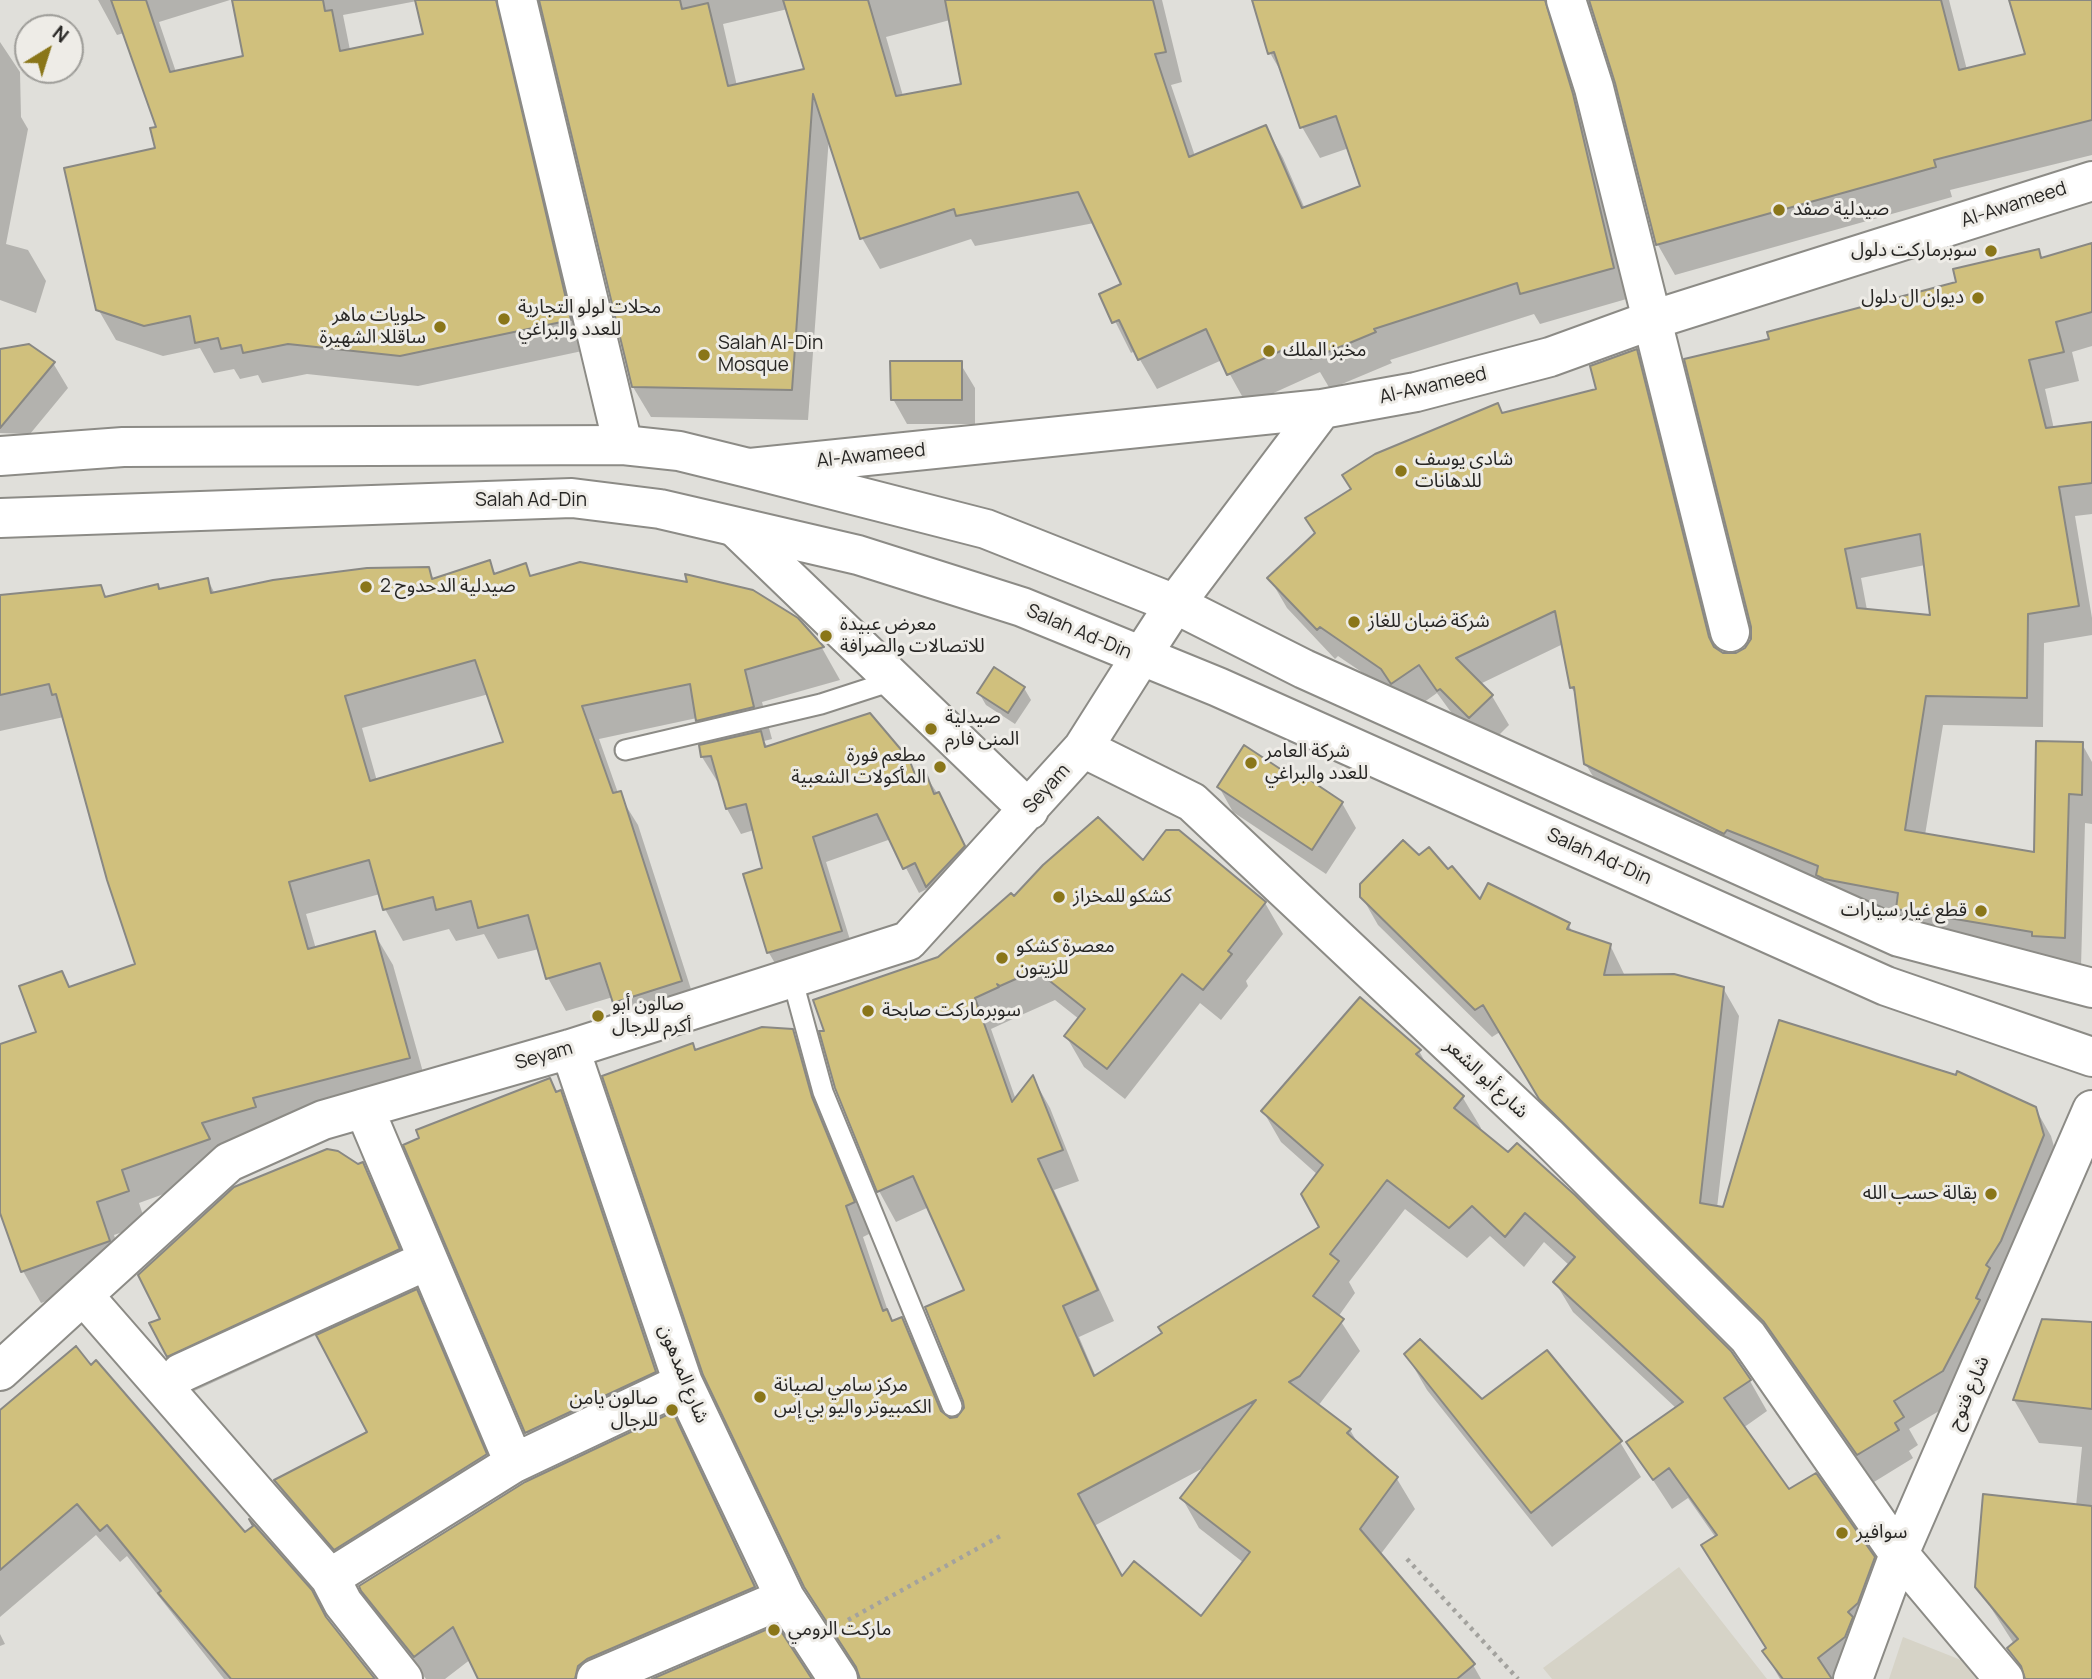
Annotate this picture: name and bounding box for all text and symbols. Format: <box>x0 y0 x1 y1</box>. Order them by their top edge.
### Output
north arrow <box>14 14 84 84</box>
text: N <box>47 20 74 48</box>
street label: Al-Awameed <box>1958 177 2070 233</box>
place label: صيدلية صفد <box>1793 199 1889 221</box>
marker: صيدلية صفد <box>1771 202 1787 218</box>
place label: سوبرماركت دلول <box>1851 240 1977 262</box>
marker: سوبرماركت دلول <box>1983 243 1999 259</box>
place label: ديوان ال دلول <box>1861 287 1964 309</box>
marker: ديوان ال دلول <box>1970 290 1986 306</box>
place label: محلات لولو التجارية للعدد والبراغي <box>518 297 661 341</box>
place label: حلويات ماهر ساقللا الشهيرة <box>319 305 426 349</box>
marker: محلات لولو التجارية للعدد والبراغي <box>496 311 512 327</box>
marker: حلويات ماهر ساقللا الشهيرة <box>432 319 448 335</box>
place label: Salah Al-Din Mosque <box>718 333 823 377</box>
place label: مخبز الملك <box>1283 340 1367 362</box>
marker: مخبز الملك <box>1261 343 1277 359</box>
marker: Salah Al-Din Mosque <box>696 347 712 363</box>
street label: Al-Awameed <box>1377 363 1489 409</box>
street label: Al-Awameed <box>815 439 927 473</box>
place label: شادي يوسف للدهانات <box>1415 449 1513 493</box>
marker: شادي يوسف للدهانات <box>1393 463 1409 479</box>
street label: Salah Ad-Din <box>475 490 587 512</box>
place label: صيدلية الدحدوح 2 <box>380 576 516 598</box>
marker: صيدلية الدحدوح 2 <box>358 579 374 595</box>
street label: Salah Ad-Din <box>1023 600 1135 664</box>
place label: شركة ضبان للغاز <box>1368 611 1490 633</box>
place label: معرض عبيدة للاتصالات والصرافة <box>840 614 985 658</box>
marker: شركة ضبان للغاز <box>1346 614 1362 630</box>
marker: معرض عبيدة للاتصالات والصرافة <box>818 628 834 644</box>
place label: صيدلية المنى فارم <box>945 707 1019 751</box>
marker: صيدلية المنى فارم <box>923 721 939 737</box>
place label: شركة العامر للعدد والبراغي <box>1265 741 1368 785</box>
place label: مطعم فورة المأكولات الشعبية <box>791 745 926 789</box>
marker: شركة العامر للعدد والبراغي <box>1243 755 1259 771</box>
marker: مطعم فورة المأكولات الشعبية <box>932 759 948 775</box>
street label: Seyam <box>1019 759 1075 819</box>
street label: Salah Ad-Din <box>1543 824 1655 890</box>
place label: كشكو للمخراز <box>1073 886 1172 908</box>
marker: كشكو للمخراز <box>1051 889 1067 905</box>
place label: قطع غيار سيارات <box>1841 900 1967 922</box>
marker: قطع غيار سيارات <box>1973 903 1989 919</box>
place label: معصرة كشكو للزيتون <box>1016 936 1115 980</box>
marker: معصرة كشكو للزيتون <box>994 950 1010 966</box>
place label: صالون أبو أكرم للرجال <box>612 994 691 1038</box>
place label: سوبرماركت صابحة <box>882 1000 1021 1022</box>
marker: سوبرماركت صابحة <box>860 1003 876 1019</box>
marker: صالون أبو أكرم للرجال <box>590 1008 606 1024</box>
street label: شارع أبو الشعر <box>1439 1034 1533 1124</box>
street label: Seyam <box>513 1037 575 1075</box>
place label: بقالة حسب الله <box>1863 1183 1977 1205</box>
marker: بقالة حسب الله <box>1983 1186 1999 1202</box>
street label: شارع المدهون <box>653 1321 713 1427</box>
street label: شارع فتوح <box>1943 1353 1995 1433</box>
place label: مركز سامي لصيانة الكمبيوتر واليو بي إس <box>774 1375 932 1419</box>
place label: صالون يامن للرجال <box>570 1388 658 1432</box>
marker: مركز سامي لصيانة الكمبيوتر واليو بي إس <box>752 1389 768 1405</box>
marker: صالون يامن للرجال <box>664 1402 680 1418</box>
place label: سوافير <box>1856 1522 1907 1544</box>
marker: سوافير <box>1834 1525 1850 1541</box>
place label: ماركت الرومي <box>788 1619 892 1641</box>
marker: ماركت الرومي <box>766 1622 782 1638</box>

